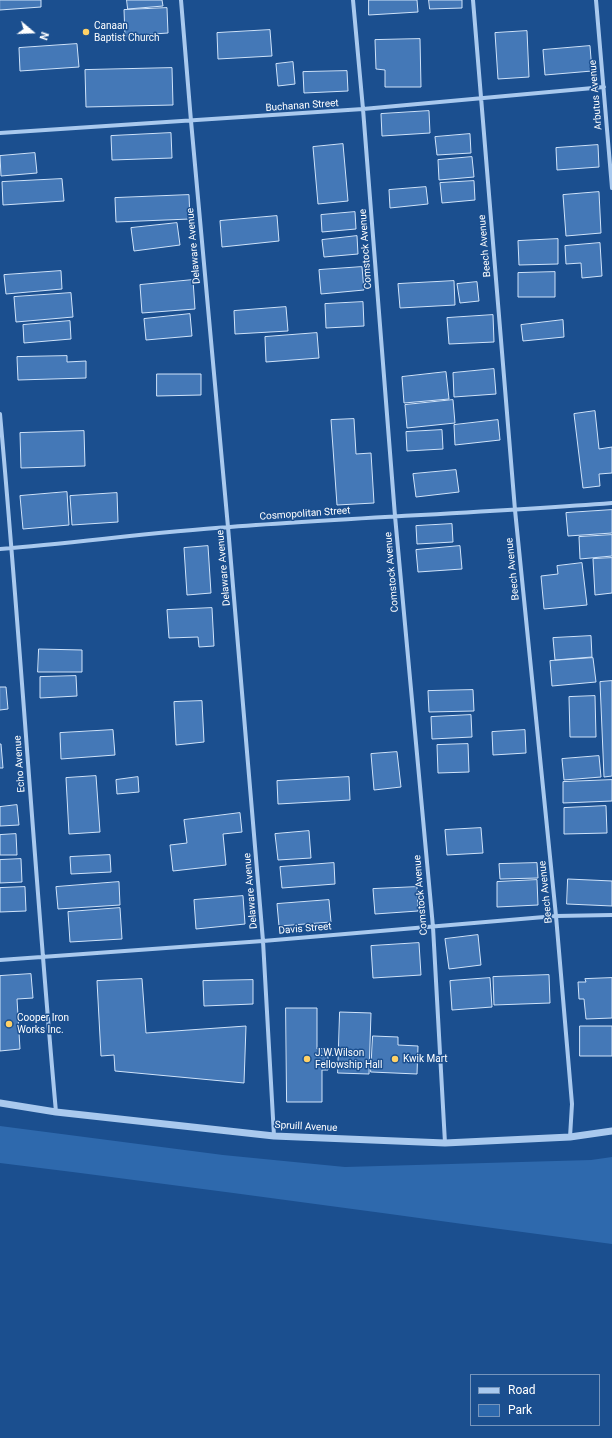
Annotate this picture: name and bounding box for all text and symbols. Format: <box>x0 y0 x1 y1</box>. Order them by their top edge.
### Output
north arrow <box>12 12 52 52</box>
place label: Canaan Baptist Church <box>94 20 159 44</box>
marker: Canaan Baptist Church <box>81 27 91 37</box>
text: N <box>36 30 51 42</box>
street label: Arbutus Avenue <box>587 60 605 130</box>
street label: Buchanan Street <box>265 97 339 115</box>
street label: Delaware Avenue <box>185 207 203 285</box>
street label: Comstock Avenue <box>357 208 375 290</box>
street label: Beech Avenue <box>476 214 494 278</box>
street label: Cosmopolitan Street <box>259 505 351 523</box>
street label: Delaware Avenue <box>215 529 233 607</box>
street label: Comstock Avenue <box>383 531 401 613</box>
street label: Beech Avenue <box>504 537 522 601</box>
street label: Echo Avenue <box>12 735 28 793</box>
street label: Delaware Avenue <box>242 852 260 930</box>
street label: Comstock Avenue <box>412 854 430 936</box>
street label: Beech Avenue <box>537 860 555 924</box>
street label: Davis Street <box>278 921 332 937</box>
place label: Cooper Iron Works Inc. <box>17 1012 69 1036</box>
marker: Cooper Iron Works Inc. <box>4 1019 14 1029</box>
place label: J.W.Wilson Fellowship Hall <box>315 1047 382 1070</box>
place label: Kwik Mart <box>403 1053 448 1065</box>
marker: J.W.Wilson Fellowship Hall <box>302 1054 312 1064</box>
marker: Kwik Mart <box>390 1054 400 1064</box>
street label: Spruill Avenue <box>274 1119 338 1135</box>
legend <box>470 1374 600 1426</box>
text: Road <box>508 1383 536 1397</box>
text: Park <box>508 1403 532 1417</box>

